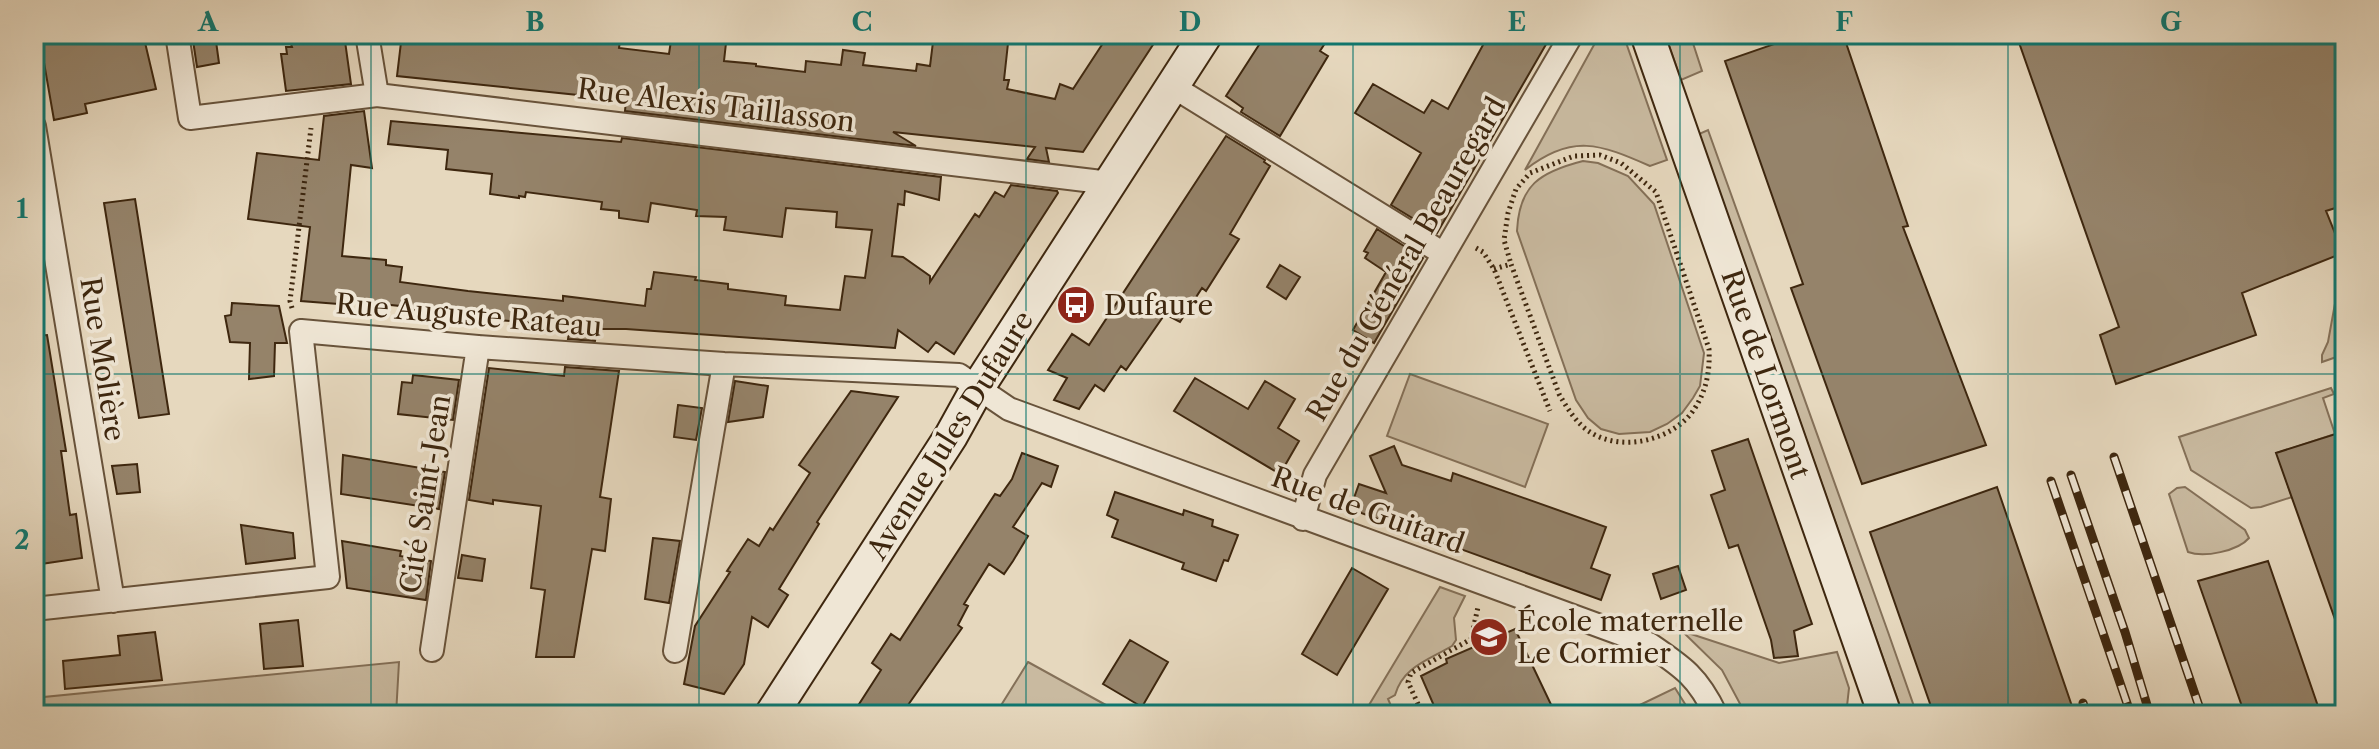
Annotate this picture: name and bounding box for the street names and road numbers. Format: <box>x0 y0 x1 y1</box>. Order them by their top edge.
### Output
street label: Rue Alexis Taillasson <box>575 71 857 139</box>
street label: Rue du Général Beauregard <box>1299 91 1513 427</box>
street label: Rue de Lormont <box>1714 265 1818 483</box>
street label: Rue Molière <box>73 275 133 443</box>
street label: Rue Auguste Rateau <box>334 286 604 344</box>
street label: Avenue Jules Dufaure <box>859 304 1040 566</box>
street label: Cité Saint-Jean <box>392 392 458 596</box>
street label: Rue de Guitard <box>1267 459 1469 561</box>

